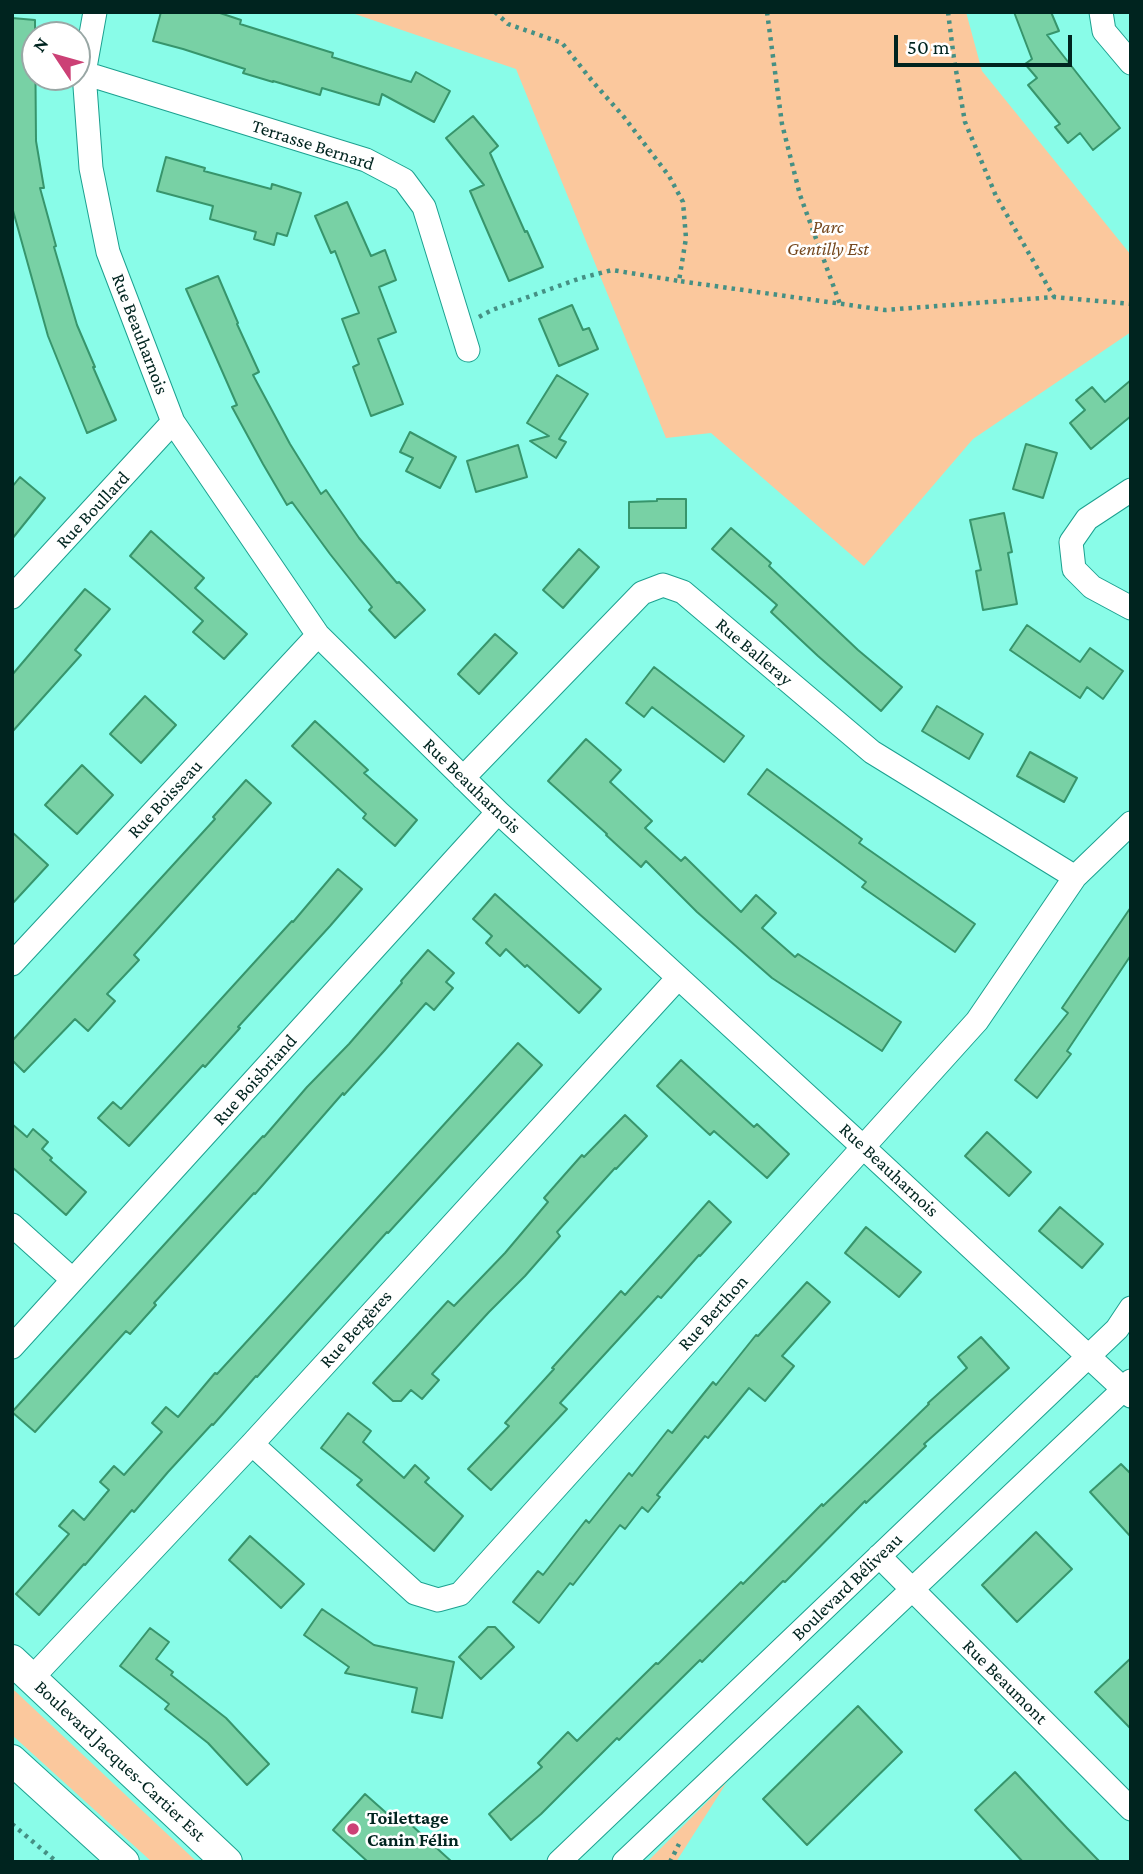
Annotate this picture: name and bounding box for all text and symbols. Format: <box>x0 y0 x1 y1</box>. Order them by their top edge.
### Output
north arrow <box>21 21 91 91</box>
scale bar <box>898 21 1076 65</box>
text: N <box>28 33 53 56</box>
text: 50 m <box>907 35 950 59</box>
street label: Terrasse Bernard <box>249 114 377 176</box>
park label: Parc Gentilly Est <box>787 216 869 260</box>
street label: Rue Beauharnois <box>106 270 174 398</box>
street label: Rue Boullard <box>51 467 135 553</box>
street label: Rue Balleray <box>711 613 797 691</box>
street label: Rue Beauharnois <box>418 733 526 839</box>
street label: Rue Boisseau <box>123 755 207 843</box>
street label: Rue Boisbriand <box>208 1030 302 1130</box>
street label: Rue Beauharnois <box>835 1118 943 1222</box>
street label: Rue Berthon <box>673 1270 753 1356</box>
street label: Rue Bergères <box>315 1285 397 1373</box>
street label: Boulevard Béliveau <box>787 1528 907 1646</box>
street label: Rue Beaumont <box>958 1635 1052 1729</box>
street label: Boulevard Jacques-Cartier Est <box>30 1676 210 1846</box>
place label: Toilettage Canin Félin <box>367 1807 459 1851</box>
marker: Toilettage Canin Félin <box>345 1821 361 1837</box>

